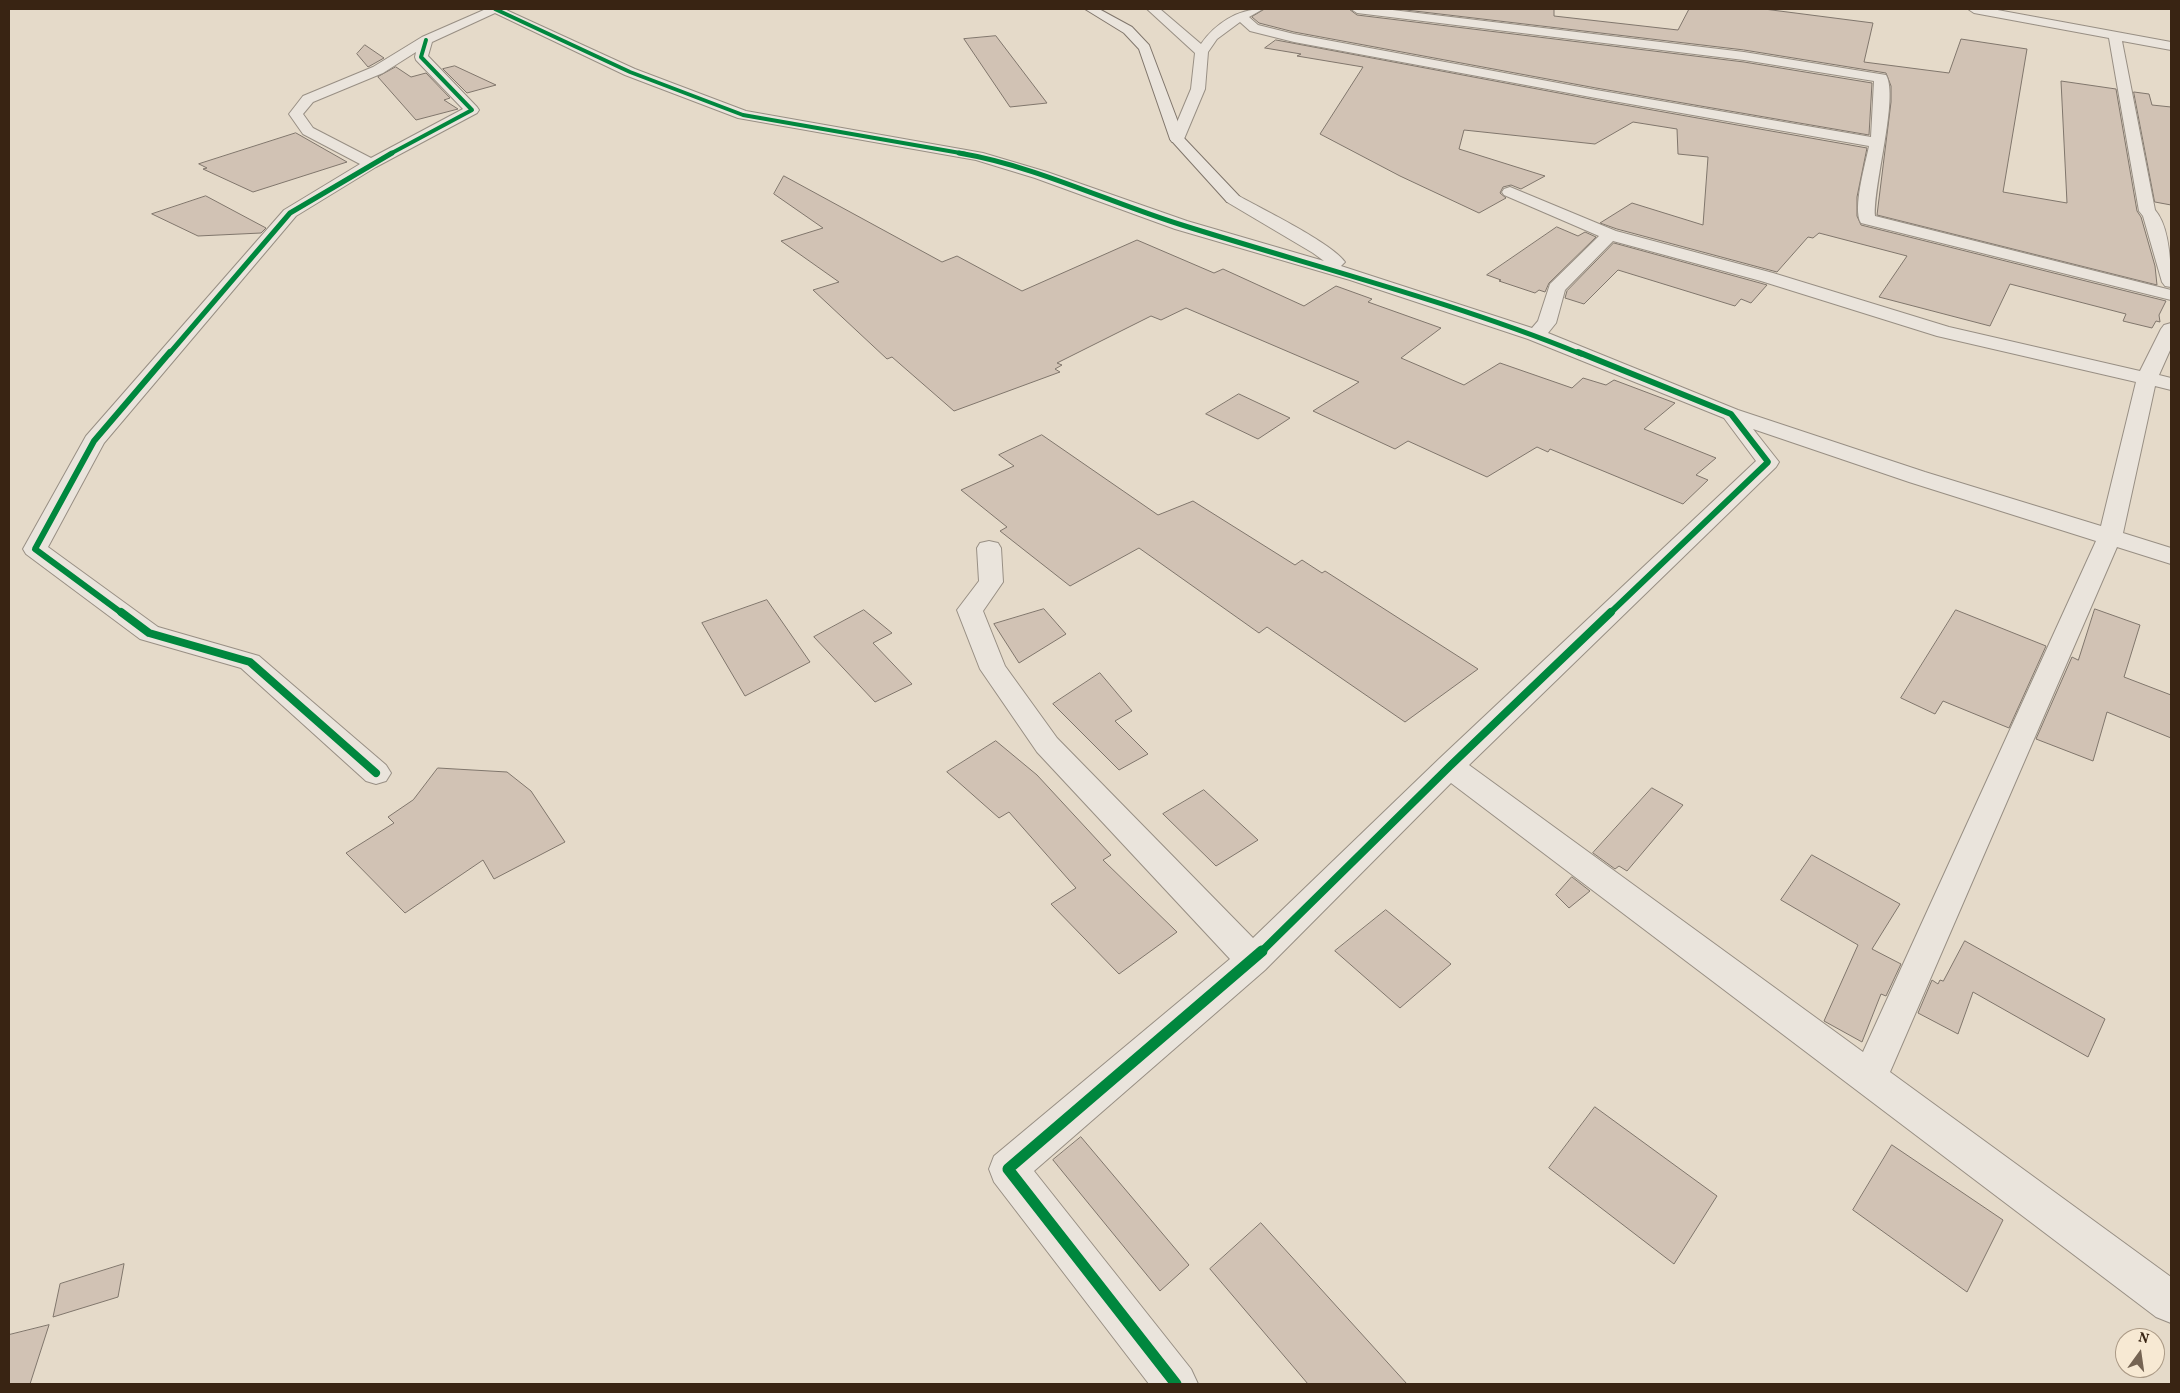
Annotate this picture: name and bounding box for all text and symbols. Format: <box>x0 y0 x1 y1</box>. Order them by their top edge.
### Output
north arrow <box>2115 1328 2165 1378</box>
text: N <box>2136 1328 2151 1349</box>

